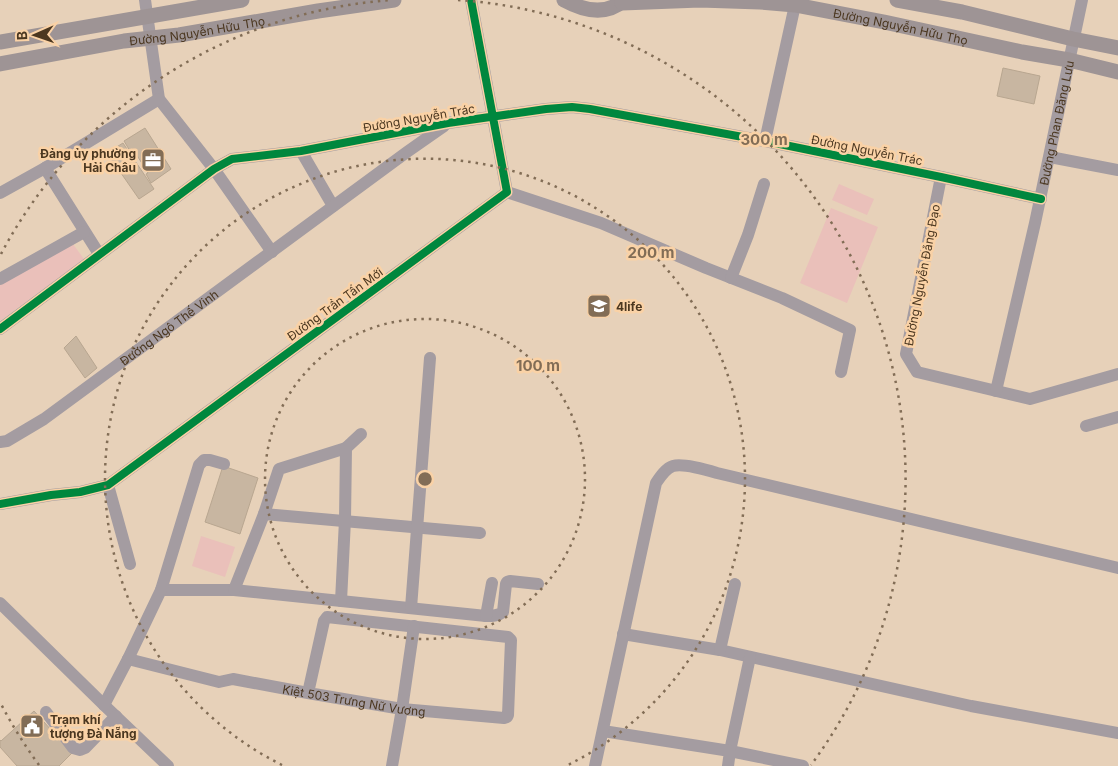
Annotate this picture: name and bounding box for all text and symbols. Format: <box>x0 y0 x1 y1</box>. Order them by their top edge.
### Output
street label: Đường Nguyễn Hữu Thọ <box>832 5 969 48</box>
north arrow <box>10 10 60 60</box>
street label: Đường Nguyễn Hữu Thọ <box>128 13 266 48</box>
text: B <box>13 31 30 40</box>
street label: Đường Phan Đăng Lưu <box>1036 59 1077 186</box>
street label: Đường Nguyễn Trác <box>362 101 476 135</box>
text: 300 m <box>740 130 788 149</box>
street label: Đường Nguyễn Trác <box>810 132 924 168</box>
place label: Đảng ủy phường Hải Châu <box>40 146 136 175</box>
office icon: Đảng ủy phường Hải Châu <box>140 147 166 173</box>
street label: Đường Nguyễn Đăng Đạo <box>901 203 943 347</box>
text: 200 m <box>628 243 674 262</box>
street label: Đường Trần Tấn Mới <box>284 264 386 344</box>
street label: Đường Ngô Thế Vinh <box>117 286 221 368</box>
school or university icon: 4life <box>586 293 612 319</box>
place label: 4life <box>616 299 642 314</box>
text: 100 m <box>516 356 560 375</box>
centre of rings <box>416 470 434 488</box>
street label: Kiệt 503 Trưng Nữ Vương <box>281 681 426 719</box>
place label: Trạm khí tượng Đà Nẵng <box>50 712 137 741</box>
public building icon: Trạm khí tượng Đà Nẵng <box>19 713 45 739</box>

